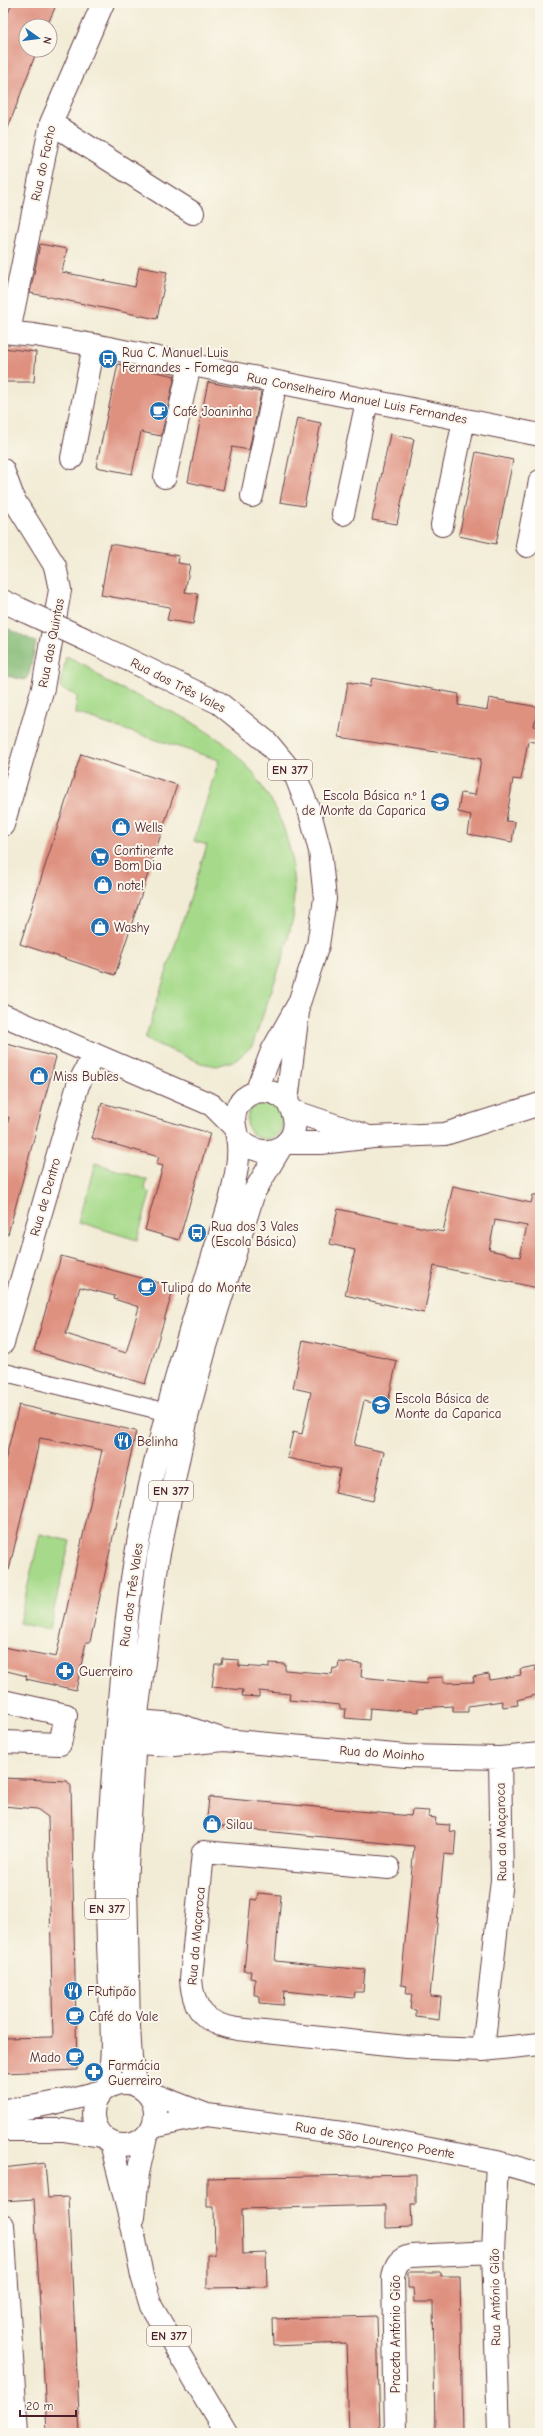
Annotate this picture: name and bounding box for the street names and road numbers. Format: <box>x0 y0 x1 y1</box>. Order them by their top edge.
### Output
street label: Rua do Facho <box>28 124 58 202</box>
street label: Rua Conselheiro Manuel Luis Fernandes <box>246 369 468 427</box>
street label: Rua das Quintas <box>35 597 67 689</box>
street label: Rua dos Três Vales <box>128 655 228 715</box>
road number: EN 377 <box>268 760 312 780</box>
street label: Rua de Dentro <box>27 1156 63 1238</box>
road number: EN 377 <box>149 1481 193 1501</box>
street label: Rua dos Três Vales <box>116 1542 146 1648</box>
street label: Rua do Moinho <box>339 1743 425 1763</box>
street label: Rua da Maçaroca <box>493 1783 509 1881</box>
street label: Rua da Maçaroca <box>184 1886 208 1986</box>
road number: EN 377 <box>85 1899 129 1919</box>
street label: Rua de São Lourenço Poente <box>294 2119 456 2161</box>
street label: Rua António Gião <box>487 2248 503 2346</box>
street label: Praceta António Gião <box>388 2275 403 2393</box>
road number: EN 377 <box>147 2326 191 2346</box>

